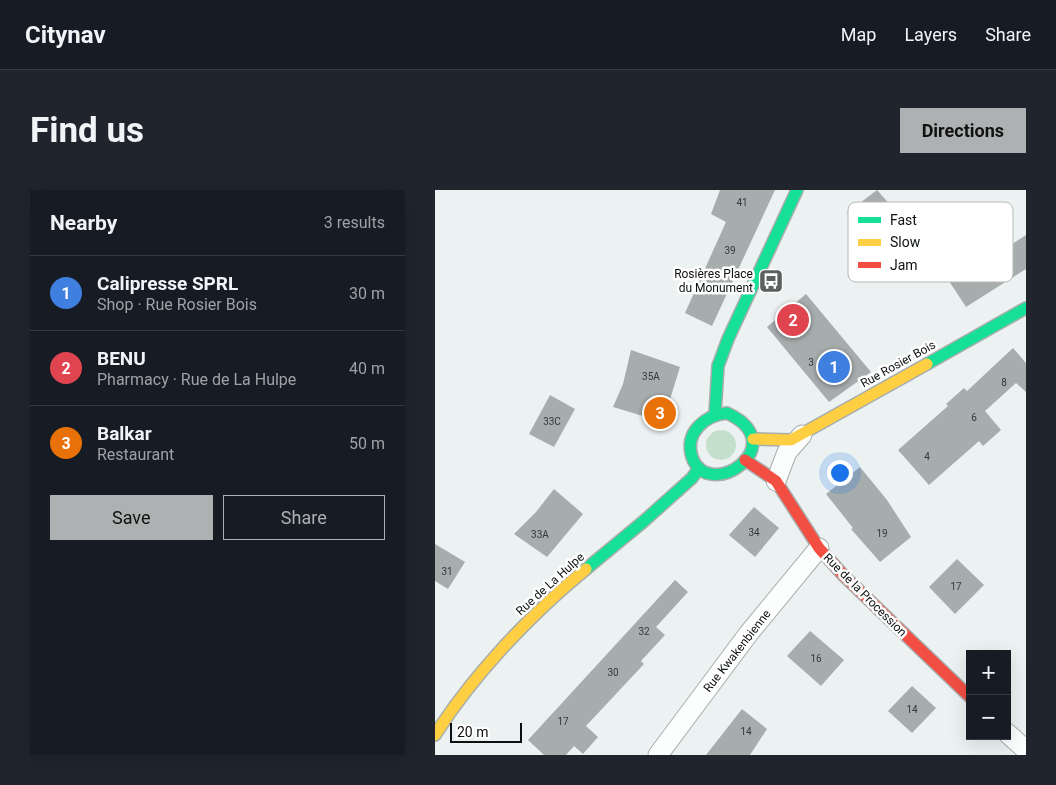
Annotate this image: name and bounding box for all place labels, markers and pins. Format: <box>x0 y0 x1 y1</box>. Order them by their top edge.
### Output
place label: Rosières Place du Monument <box>674 267 753 295</box>
bus stop icon: Rosières Place du Monument <box>758 268 784 294</box>
pin: 2 <box>777 301 809 339</box>
pin: 1 <box>818 348 850 386</box>
pin: 3 <box>644 394 676 432</box>

